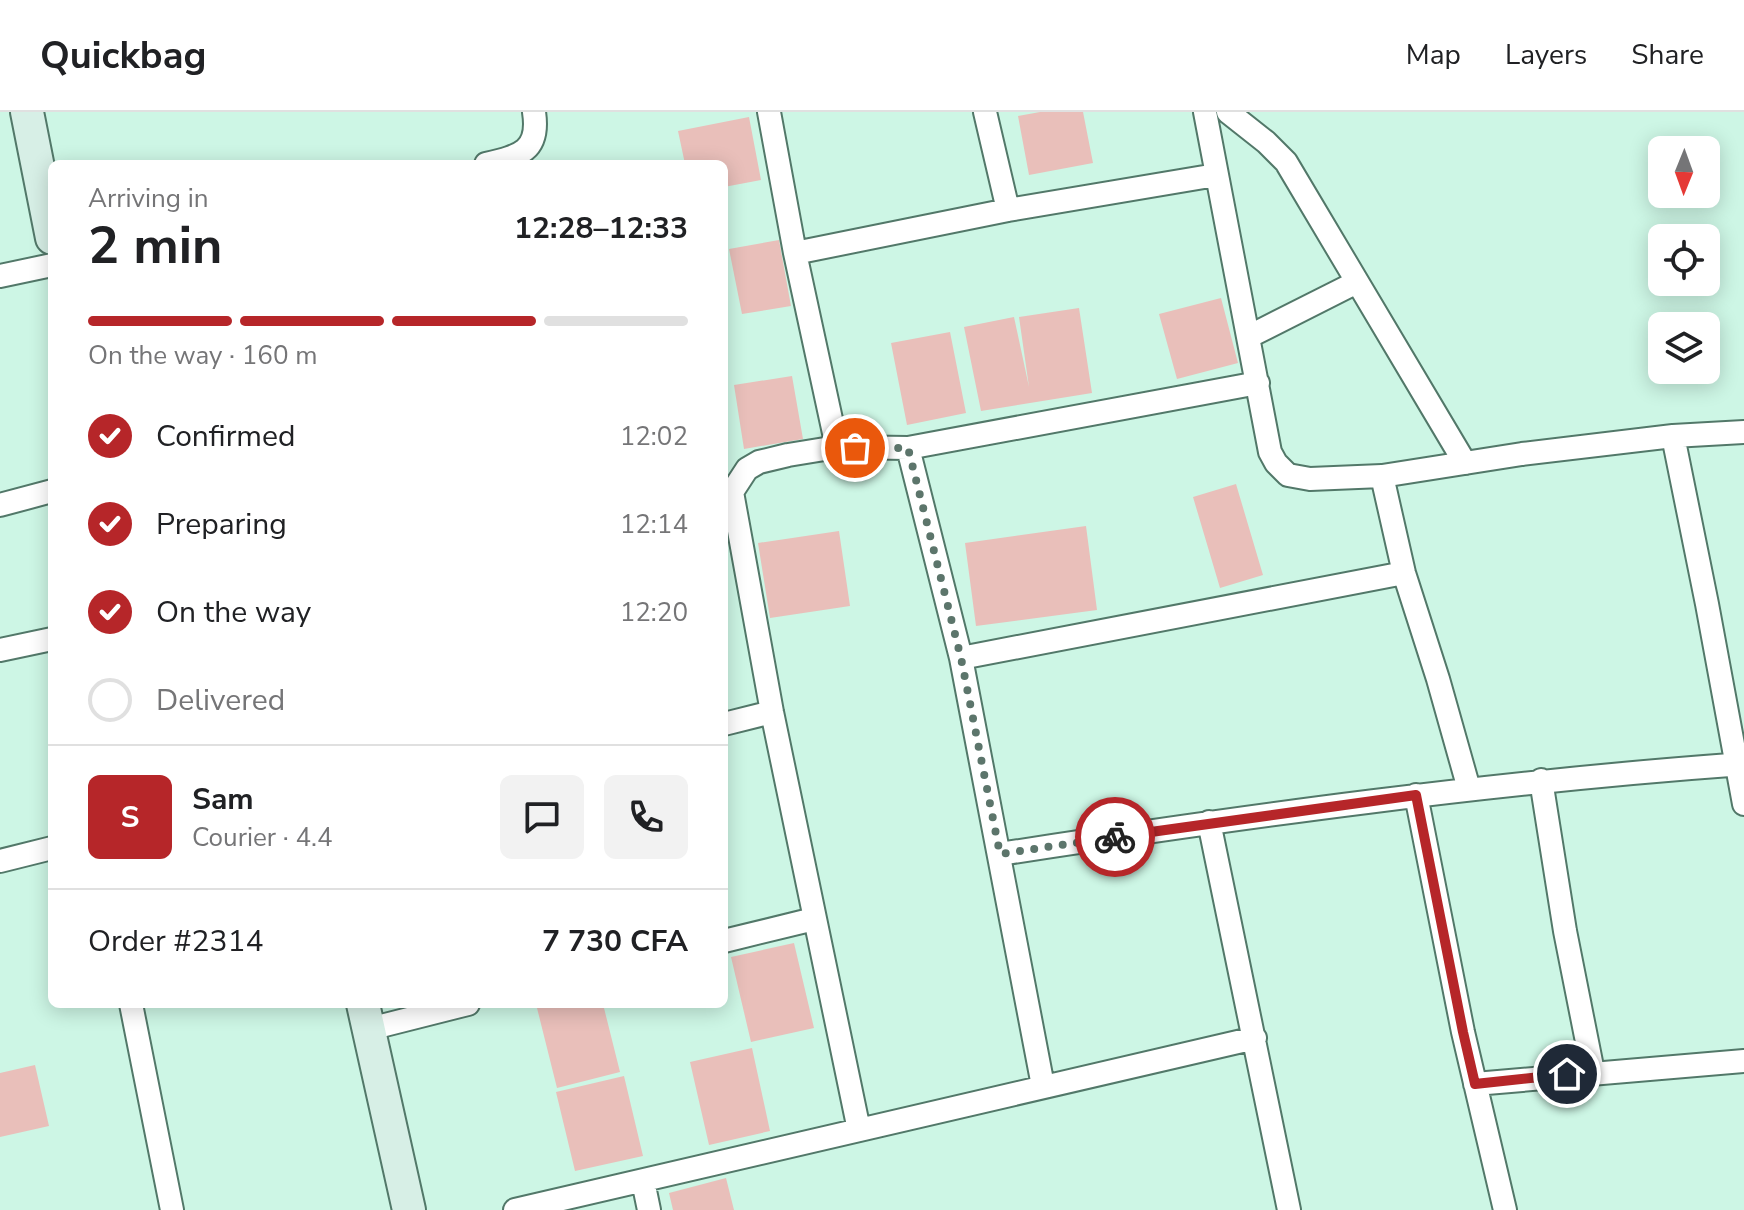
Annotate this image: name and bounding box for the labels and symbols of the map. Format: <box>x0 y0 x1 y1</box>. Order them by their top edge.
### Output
north arrow <box>1648 136 1720 208</box>
pin <box>821 414 889 482</box>
courier <box>1075 797 1155 877</box>
pin <box>1533 1040 1601 1108</box>

